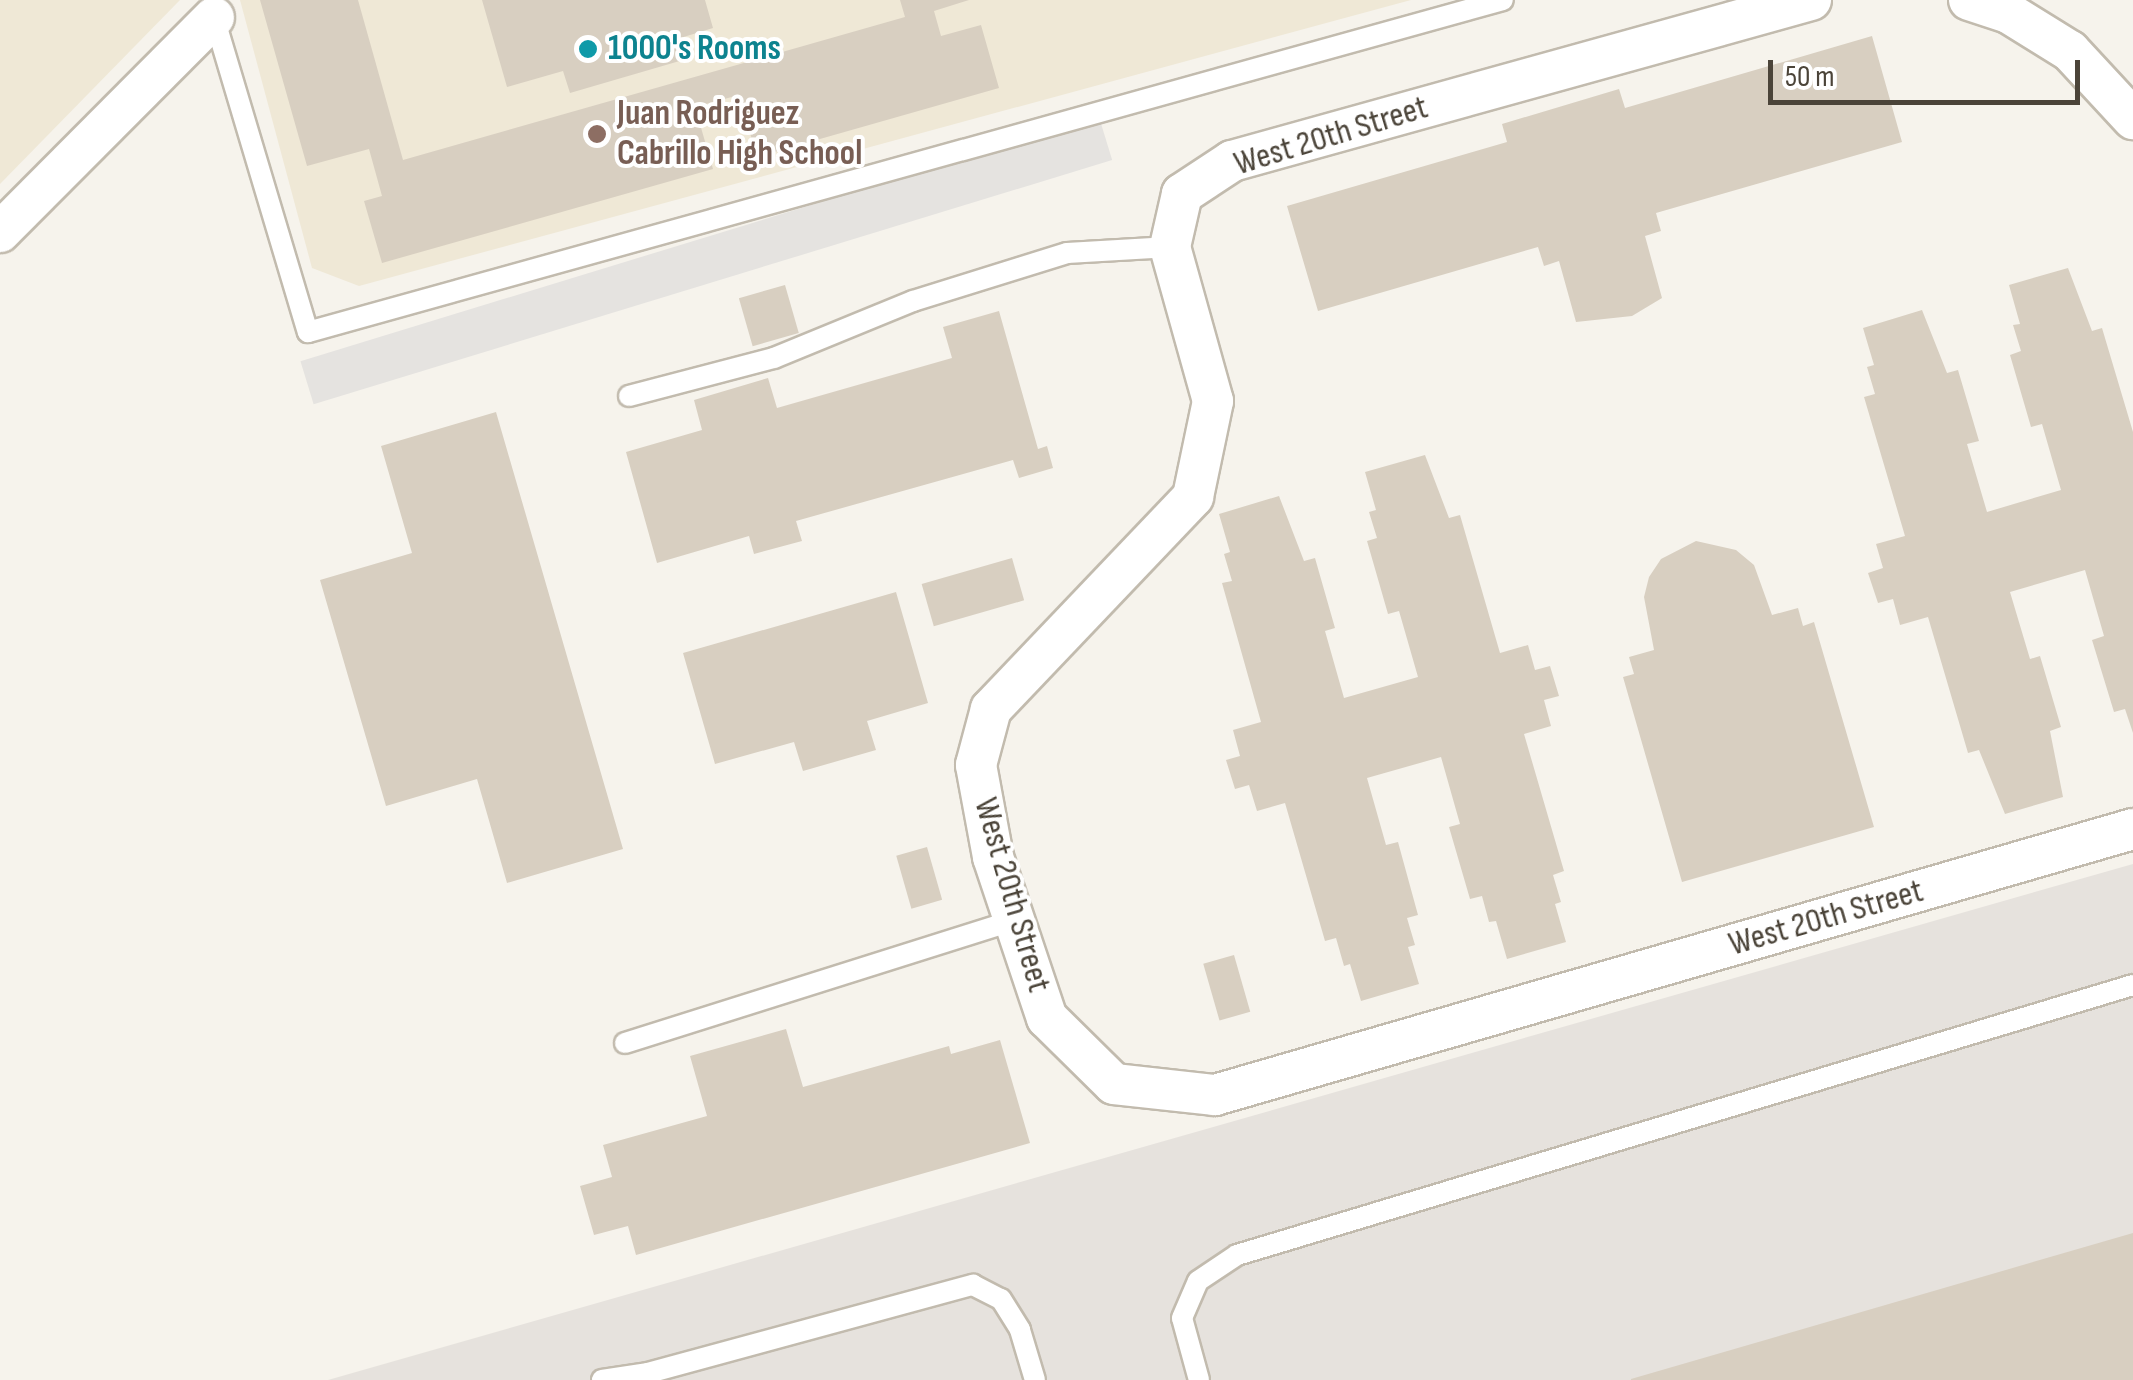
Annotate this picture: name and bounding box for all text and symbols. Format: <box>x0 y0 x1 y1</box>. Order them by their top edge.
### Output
place label: 1000's Rooms <box>608 28 781 70</box>
marker: 1000's Rooms <box>577 38 599 60</box>
scale bar <box>1773 40 2086 102</box>
text: 50 m <box>1785 59 1834 95</box>
street label: West 20th Street <box>1229 87 1433 185</box>
place label: Juan Rodriguez Cabrillo High School <box>617 93 862 175</box>
marker: Juan Rodriguez Cabrillo High School <box>586 123 608 145</box>
street label: West 20th Street <box>964 793 1060 997</box>
street label: West 20th Street <box>1724 870 1928 966</box>

